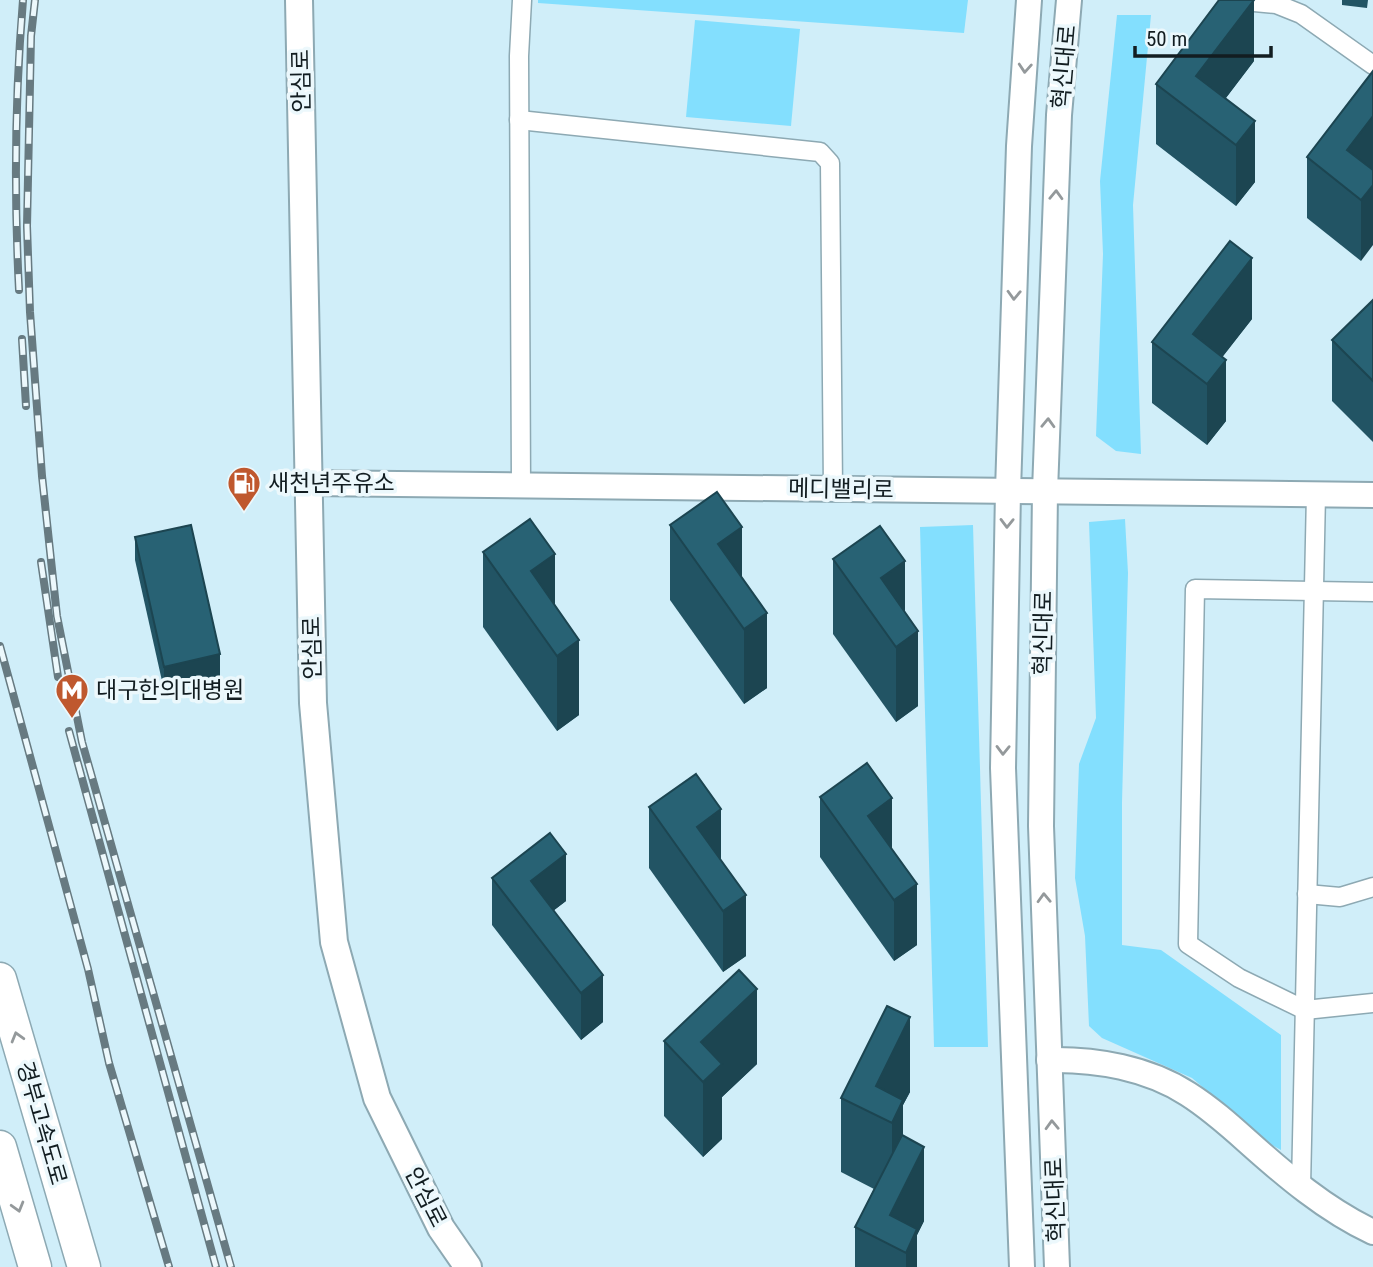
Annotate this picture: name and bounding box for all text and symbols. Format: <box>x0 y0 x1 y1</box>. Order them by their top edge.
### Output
scale bar <box>1135 14 1272 58</box>
street label: 혁신대로 <box>1047 24 1082 110</box>
text: 50 m <box>1146 27 1187 51</box>
street label: 안심로 <box>287 49 316 113</box>
one-way arrow <box>1017 63 1032 74</box>
one-way arrow <box>1049 190 1064 201</box>
one-way arrow <box>1006 291 1022 301</box>
one-way arrow <box>1040 417 1055 428</box>
fuel station icon: 새천년주유소 <box>225 464 263 513</box>
place label: 새천년주유소 <box>268 470 395 497</box>
street label: 메디밸리로 <box>788 475 894 504</box>
one-way arrow <box>999 518 1015 528</box>
street label: 혁신대로 <box>1029 590 1058 676</box>
street label: 안심로 <box>298 616 327 680</box>
metro station icon: 대구한의대병원 <box>53 671 91 720</box>
place label: 대구한의대병원 <box>96 677 244 704</box>
one-way arrow <box>996 745 1011 756</box>
one-way arrow <box>1036 892 1051 903</box>
one-way arrow <box>10 1031 25 1043</box>
street label: 경부고속도로 <box>11 1058 72 1188</box>
one-way arrow <box>1044 1120 1059 1131</box>
street label: 혁신대로 <box>1041 1157 1070 1243</box>
street label: 안심로 <box>399 1163 452 1232</box>
one-way arrow <box>9 1201 24 1213</box>

